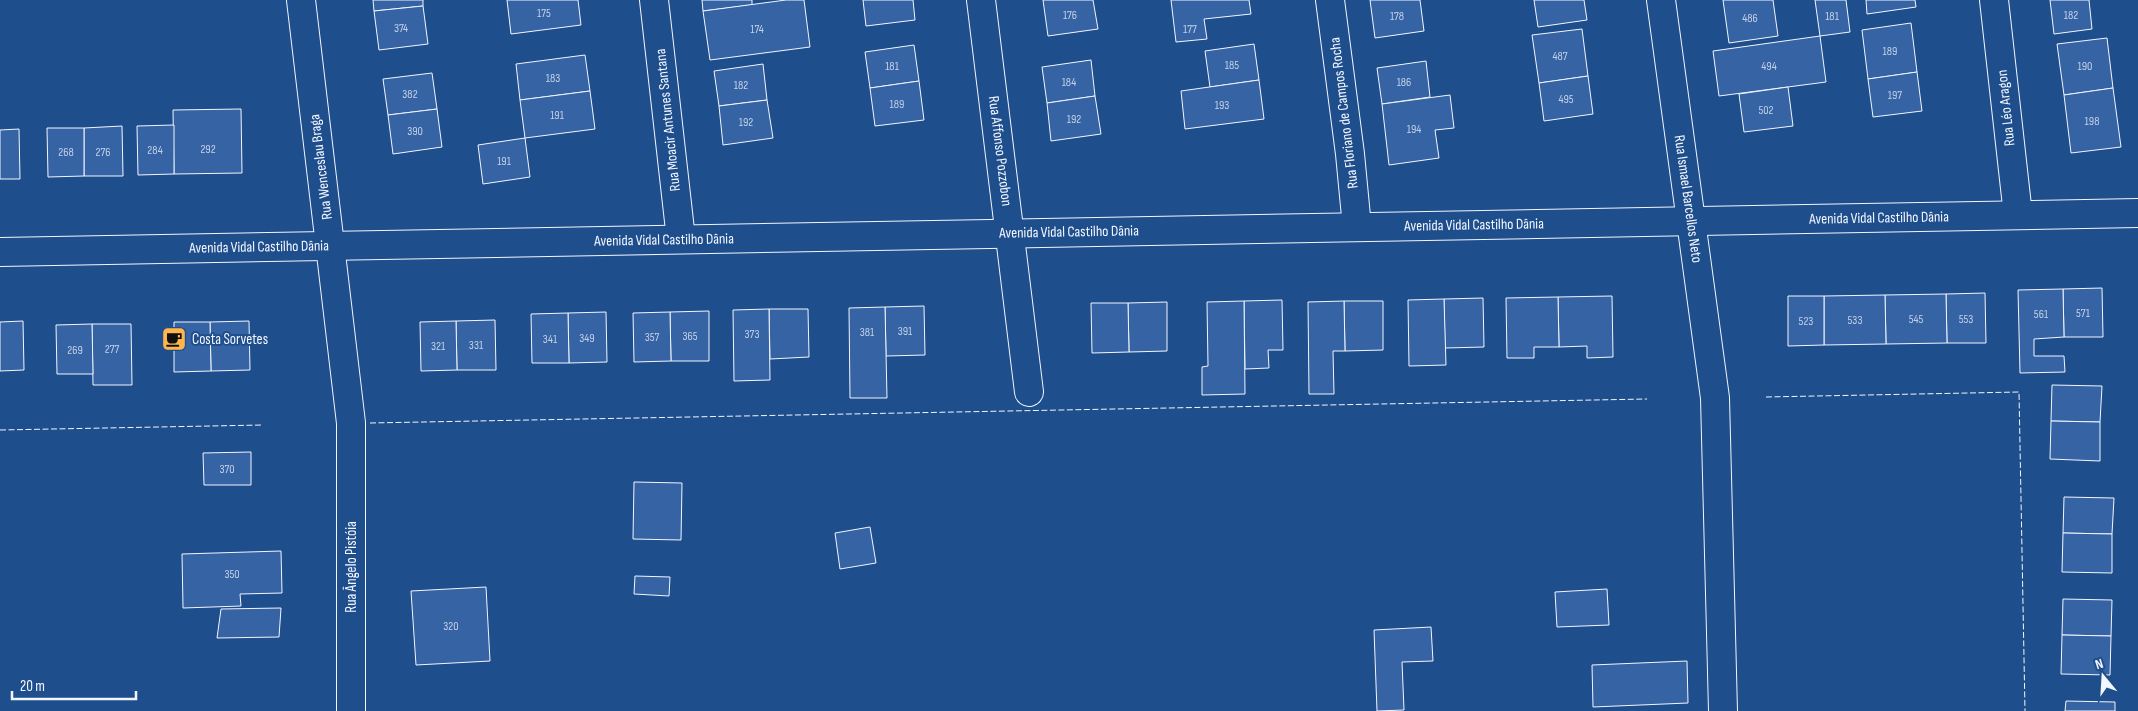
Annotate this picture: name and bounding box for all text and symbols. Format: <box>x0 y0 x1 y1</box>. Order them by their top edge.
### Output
house number: 175 <box>537 6 551 21</box>
house number: 176 <box>1063 8 1077 23</box>
house number: 182 <box>2064 8 2078 23</box>
house number: 178 <box>1390 9 1404 24</box>
house number: 181 <box>1825 9 1840 24</box>
house number: 486 <box>1742 11 1758 26</box>
house number: 374 <box>394 21 408 36</box>
house number: 174 <box>750 22 764 37</box>
house number: 177 <box>1183 22 1197 37</box>
street label: Rua Floriano de Campos Rocha <box>1325 36 1363 190</box>
house number: 189 <box>1883 44 1897 59</box>
street label: Rua Moacir Antunes Santana <box>651 48 685 192</box>
house number: 487 <box>1552 49 1568 64</box>
house number: 185 <box>1225 58 1239 73</box>
house number: 181 <box>885 59 900 74</box>
house number: 494 <box>1761 59 1777 74</box>
house number: 190 <box>2078 59 2092 74</box>
street label: Rua Léo Aragon <box>1993 69 2019 147</box>
house number: 183 <box>546 71 560 86</box>
house number: 184 <box>1062 75 1076 90</box>
house number: 186 <box>1397 75 1411 90</box>
house number: 182 <box>734 78 748 93</box>
house number: 382 <box>402 87 418 102</box>
house number: 197 <box>1888 88 1902 103</box>
house number: 495 <box>1558 92 1574 107</box>
street label: Rua Affonso Pozzobon <box>984 95 1016 207</box>
house number: 189 <box>890 97 904 112</box>
house number: 193 <box>1215 98 1229 113</box>
house number: 502 <box>1758 103 1774 118</box>
house number: 191 <box>550 108 565 123</box>
house number: 192 <box>1067 112 1081 127</box>
street label: Rua Wenceslau Braga <box>305 113 337 221</box>
house number: 198 <box>2085 114 2099 129</box>
house number: 192 <box>739 115 753 130</box>
house number: 194 <box>1407 122 1421 137</box>
house number: 390 <box>407 124 423 139</box>
street label: Rua Ismael Barcellos Neto <box>1670 134 1706 264</box>
house number: 292 <box>200 142 216 157</box>
house number: 284 <box>147 143 163 158</box>
house number: 268 <box>58 145 74 160</box>
house number: 276 <box>95 145 111 160</box>
house number: 191 <box>497 154 512 169</box>
street label: Avenida Vidal Castilho Dânia <box>1808 207 1949 229</box>
street label: Avenida Vidal Castilho Dânia <box>1403 214 1544 236</box>
street label: Avenida Vidal Castilho Dânia <box>998 221 1139 243</box>
street label: Avenida Vidal Castilho Dânia <box>593 229 734 251</box>
street label: Avenida Vidal Castilho Dânia <box>188 236 329 258</box>
house number: 571 <box>2076 306 2091 321</box>
house number: 561 <box>2034 307 2049 322</box>
house number: 545 <box>1909 312 1924 327</box>
house number: 553 <box>1959 312 1973 327</box>
house number: 533 <box>1848 313 1862 328</box>
house number: 523 <box>1799 314 1813 329</box>
house number: 391 <box>898 324 913 339</box>
house number: 381 <box>860 325 875 340</box>
cafe icon: Costa Sorvetes <box>161 326 187 352</box>
house number: 373 <box>745 327 759 342</box>
house number: 365 <box>682 329 698 344</box>
place label: Costa Sorvetes <box>192 330 268 349</box>
house number: 357 <box>645 330 659 345</box>
house number: 349 <box>579 331 595 346</box>
house number: 341 <box>543 332 558 347</box>
house number: 331 <box>469 338 484 353</box>
house number: 321 <box>431 339 446 354</box>
house number: 277 <box>105 342 119 357</box>
house number: 269 <box>67 343 83 358</box>
house number: 370 <box>219 462 235 477</box>
street label: Rua Ângelo Pistóia <box>342 521 361 613</box>
house number: 350 <box>224 567 240 582</box>
house number: 320 <box>443 619 459 634</box>
north arrow <box>2078 651 2128 701</box>
text: N <box>2093 655 2105 673</box>
scale bar <box>12 668 136 700</box>
text: 20 m <box>20 677 45 696</box>

